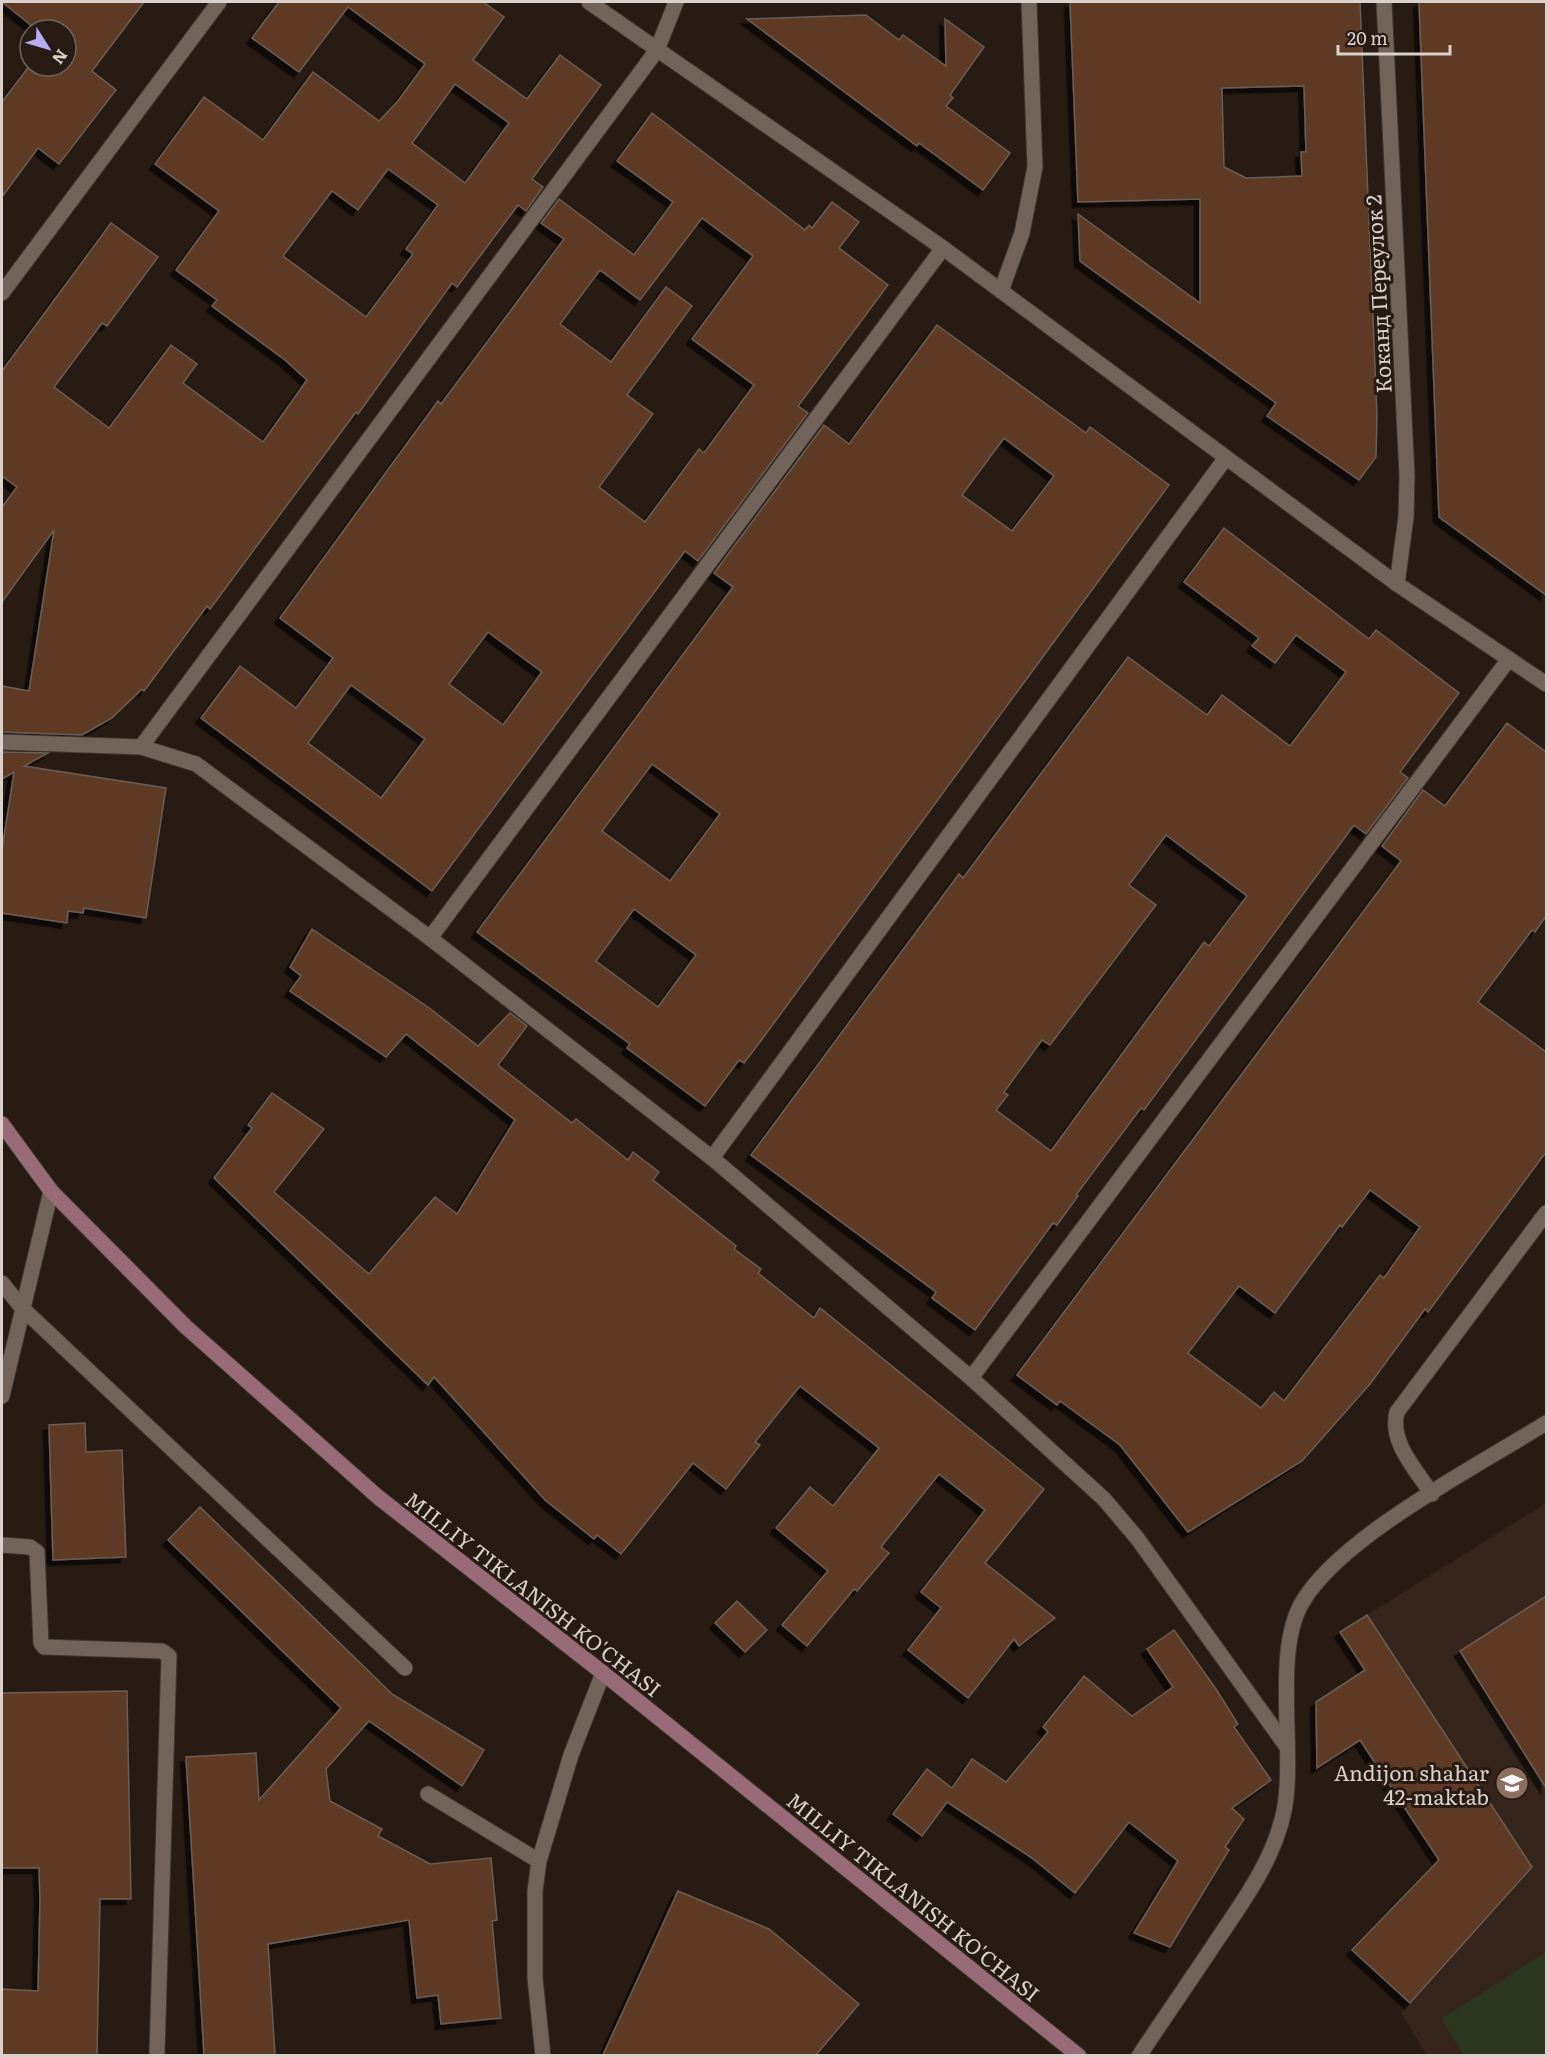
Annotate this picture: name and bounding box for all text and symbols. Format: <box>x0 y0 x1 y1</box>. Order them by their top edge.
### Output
north arrow <box>18 18 78 78</box>
scale bar <box>1338 18 1450 56</box>
text: 20 m <box>1347 24 1388 51</box>
text: N <box>47 45 74 70</box>
street label: Коканд Πереулок 2 <box>1356 194 1398 394</box>
street label: MILLIY TIKLANISH KO'CHASI <box>399 1483 669 1703</box>
place label: Andijon shahar 42-maktab <box>1334 1756 1489 1811</box>
school or university icon: Andijon shahar 42-maktab <box>1494 1765 1530 1801</box>
street label: MILLIY TIKLANISH KO'CHASI <box>781 1784 1047 2008</box>

